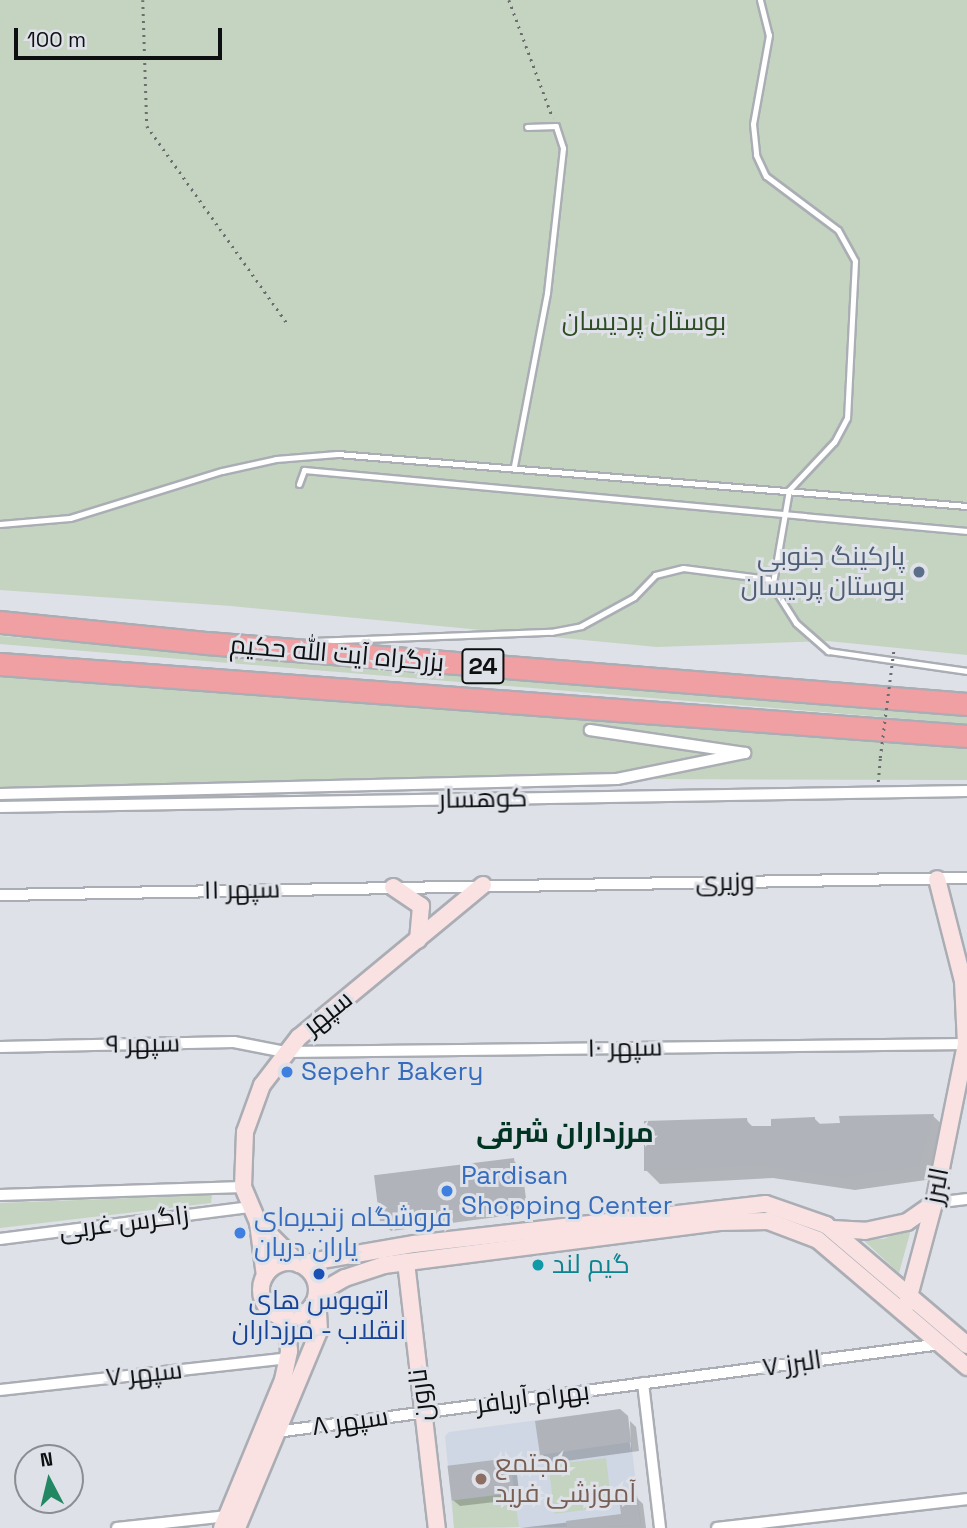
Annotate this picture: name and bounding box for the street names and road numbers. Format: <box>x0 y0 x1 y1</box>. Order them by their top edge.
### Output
street label: بزرگراه آیت الله حکیم <box>229 629 445 679</box>
road number: 24 <box>460 646 506 686</box>
street label: کوهسار <box>438 783 528 815</box>
street label: وزیری <box>695 866 755 898</box>
street label: سپهر ۱۱ <box>203 874 281 906</box>
street label: سپهر <box>297 984 359 1042</box>
street label: سپهر ۹ <box>106 1028 180 1060</box>
street label: سپهر ۱۰ <box>587 1032 663 1064</box>
street label: البرز <box>918 1165 956 1207</box>
street label: زاگرس غربی <box>57 1200 191 1246</box>
street label: البرز ۷ <box>760 1344 824 1384</box>
street label: سپهر ۷ <box>104 1354 184 1394</box>
street label: نارون <box>402 1367 440 1423</box>
street label: بهرام آریافر <box>475 1376 591 1420</box>
street label: سپهر ۸ <box>310 1401 390 1443</box>

